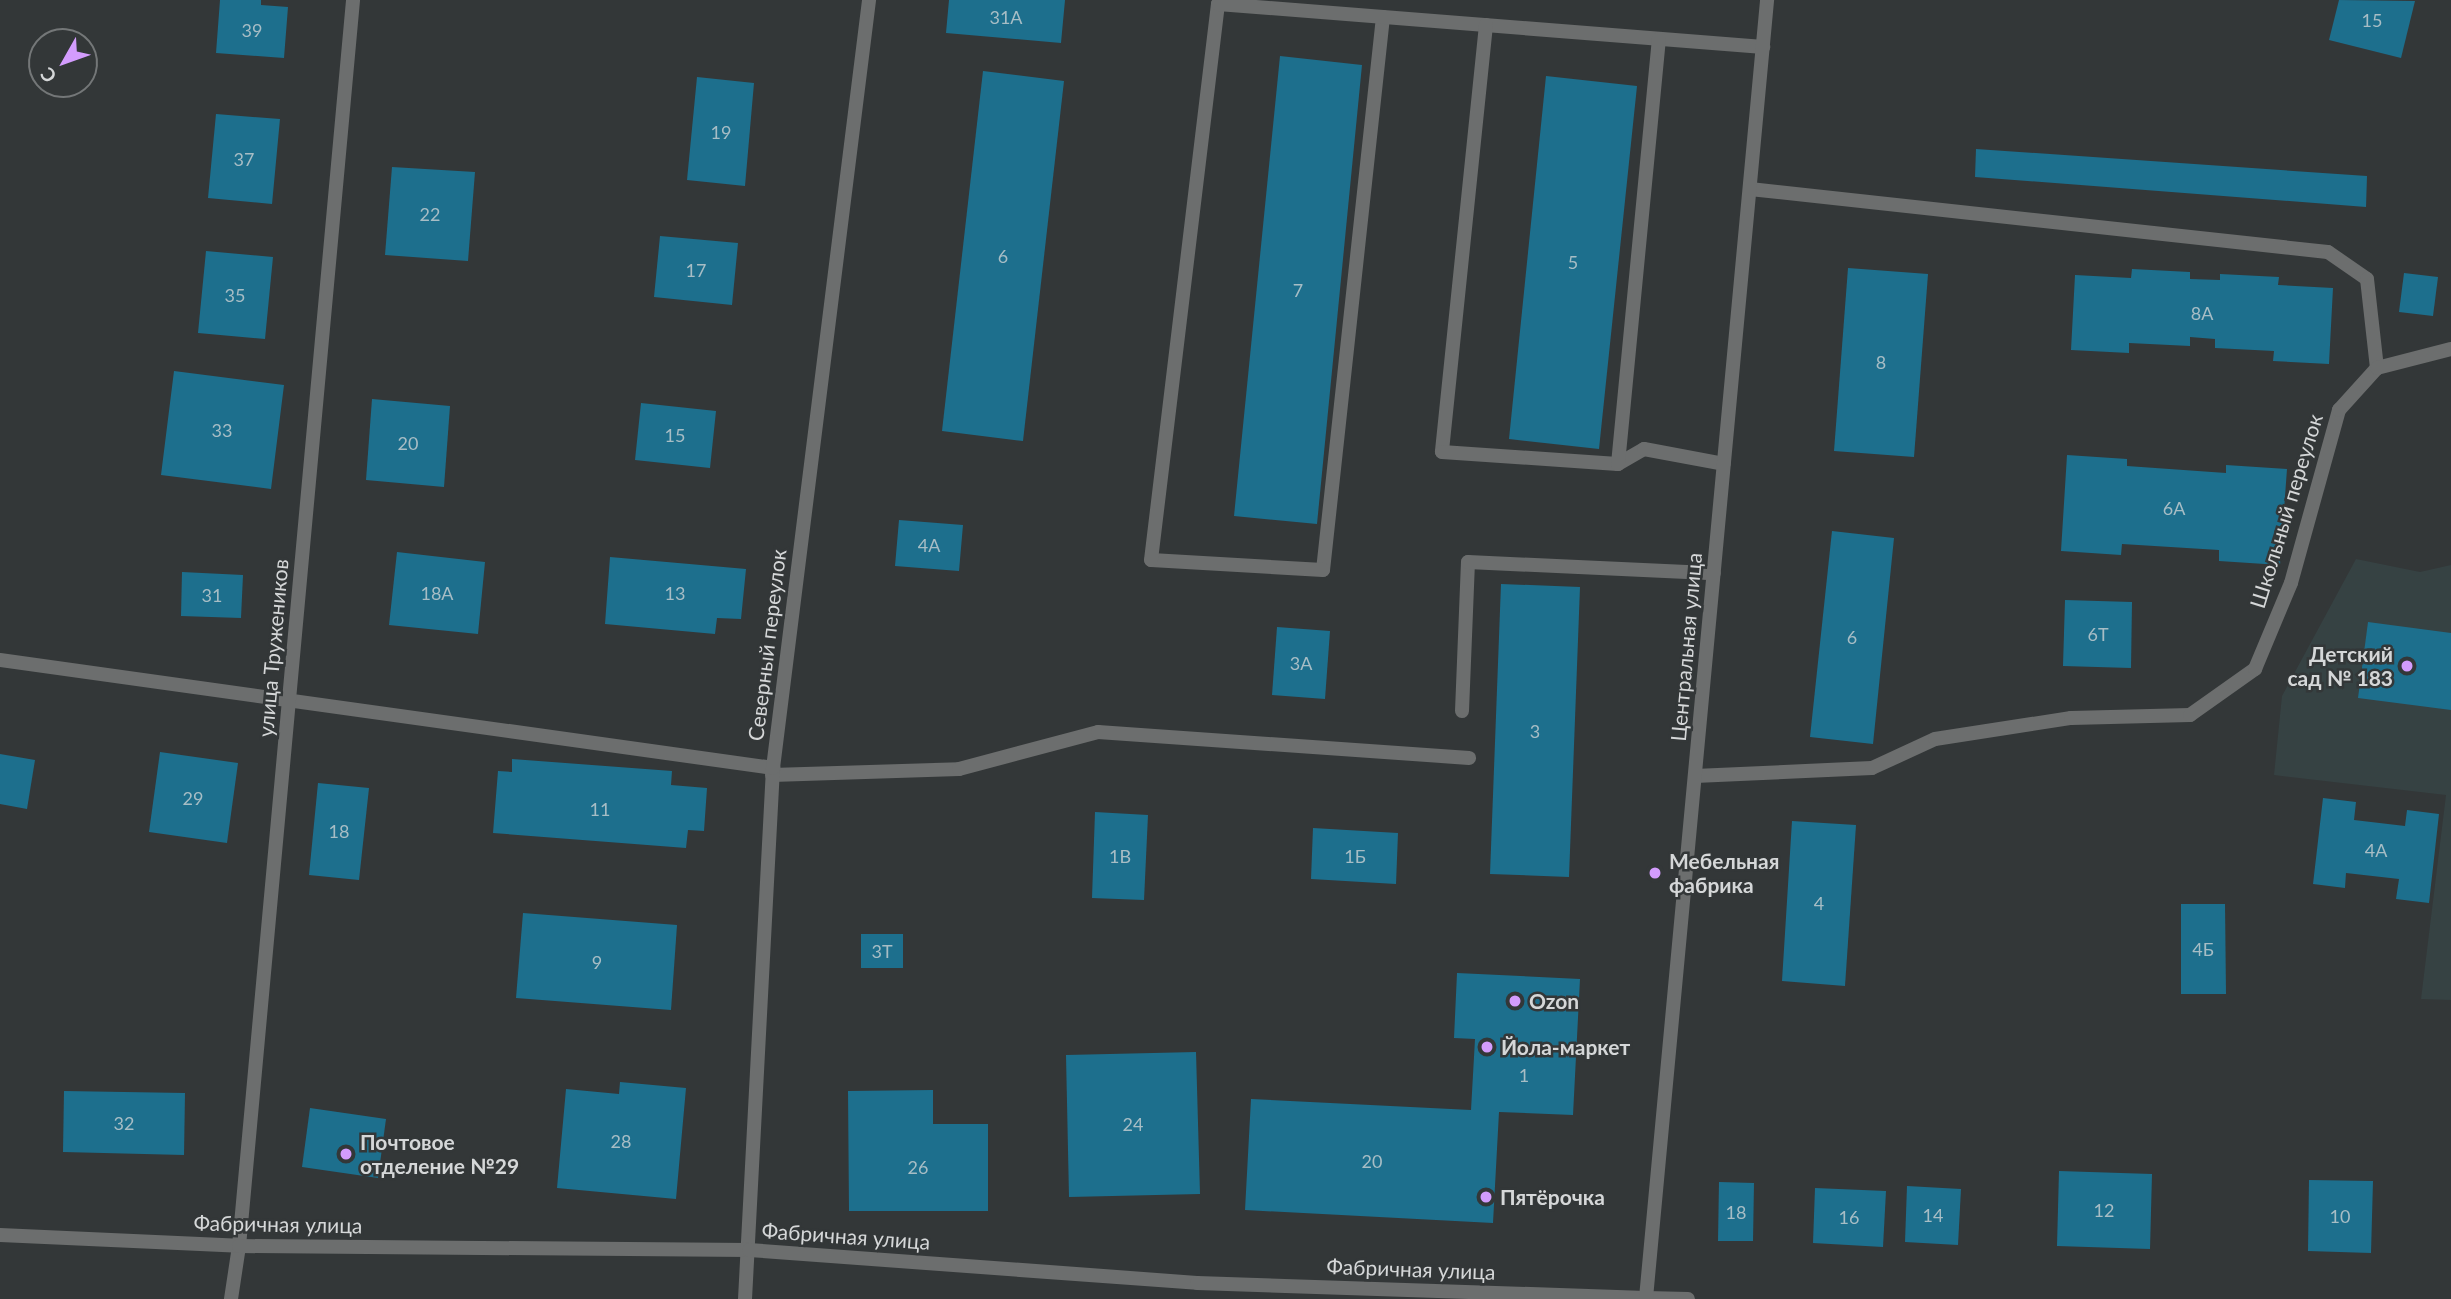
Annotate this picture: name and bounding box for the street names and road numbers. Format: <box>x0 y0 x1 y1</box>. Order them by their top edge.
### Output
street label: Школьный переулок <box>2244 411 2328 611</box>
street label: Северный переулок <box>743 548 791 742</box>
street label: Центральная улица <box>1665 552 1707 742</box>
street label: улица Тружеников <box>253 558 293 738</box>
street label: Фабричная улица <box>193 1210 363 1238</box>
street label: Фабричная улица <box>761 1218 931 1254</box>
street label: Фабричная улица <box>1326 1253 1496 1285</box>

